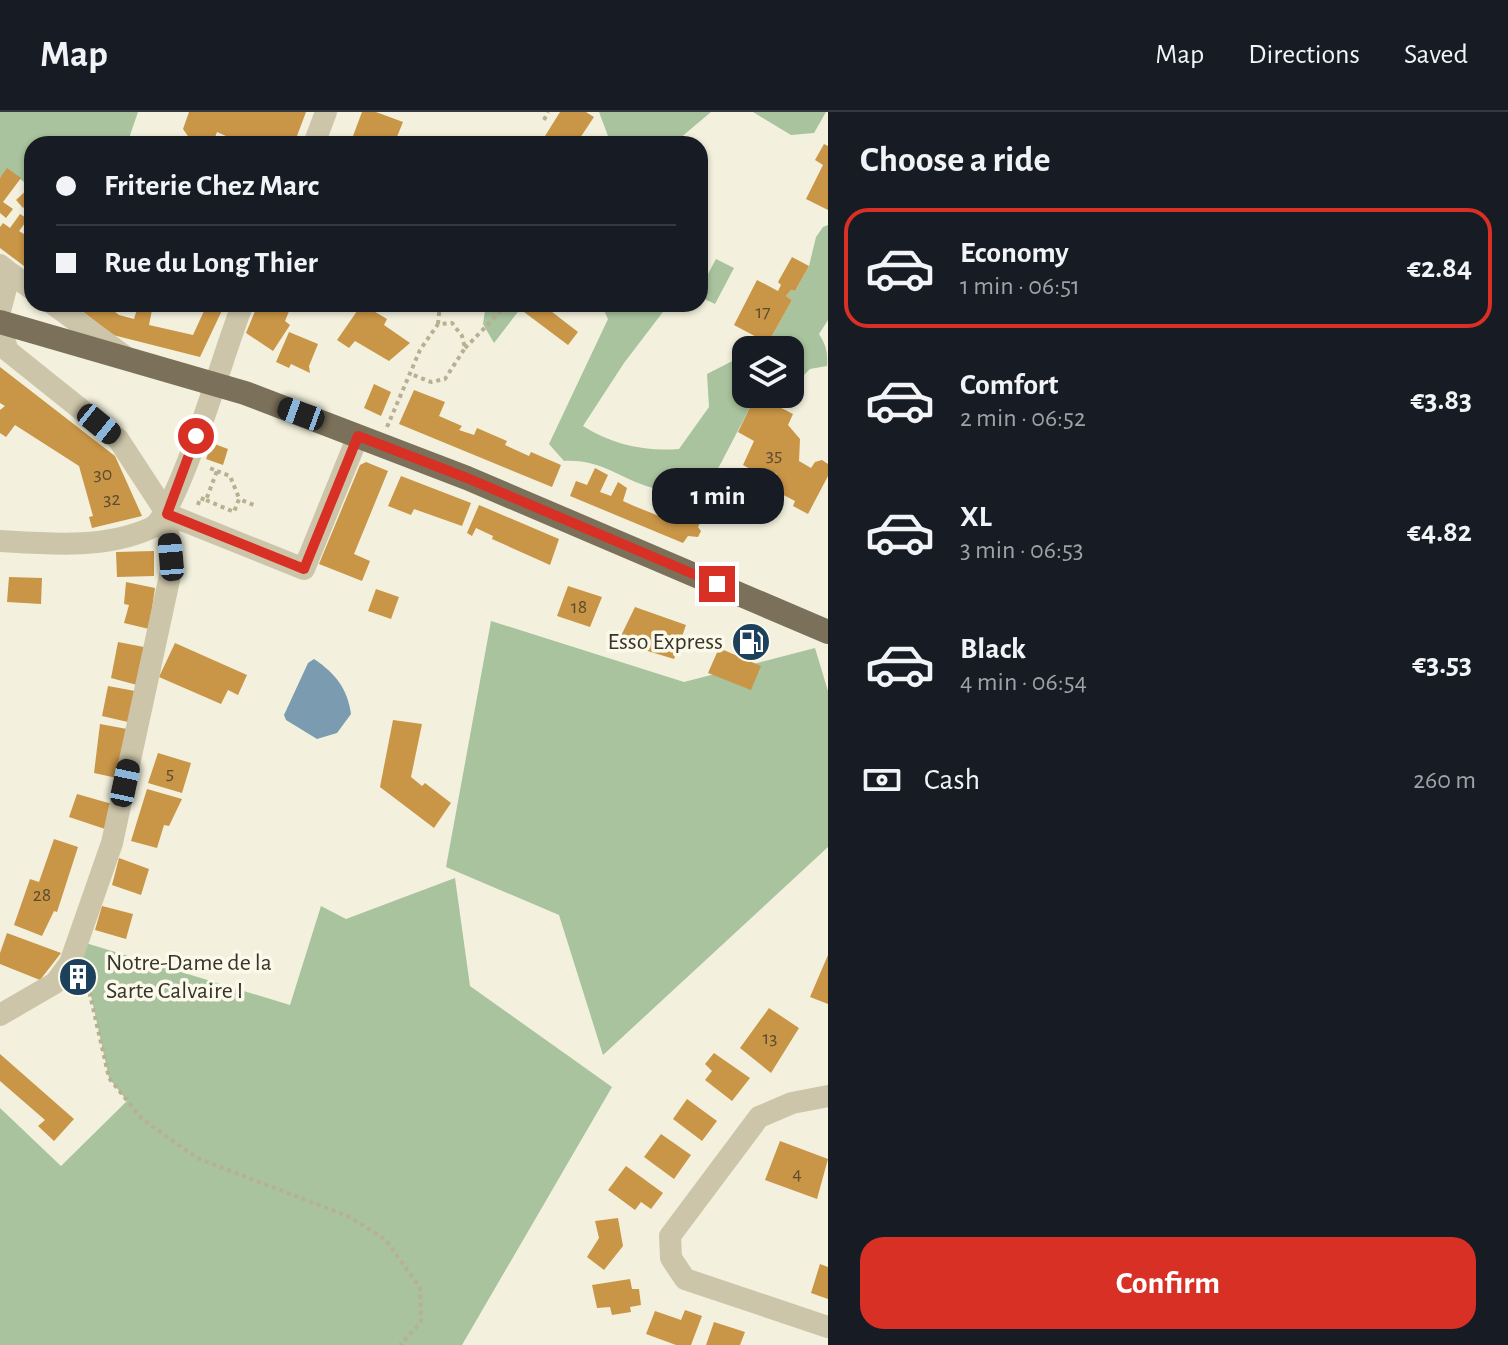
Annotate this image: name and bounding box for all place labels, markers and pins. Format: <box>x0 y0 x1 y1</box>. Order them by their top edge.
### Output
fuel station icon: Esso Express <box>730 621 772 663</box>
place label: Esso Express <box>607 630 723 654</box>
place label: Notre-Dame de la Sarte Calvaire I <box>106 951 272 1003</box>
building icon: Notre-Dame de la Sarte Calvaire I <box>57 956 99 998</box>

